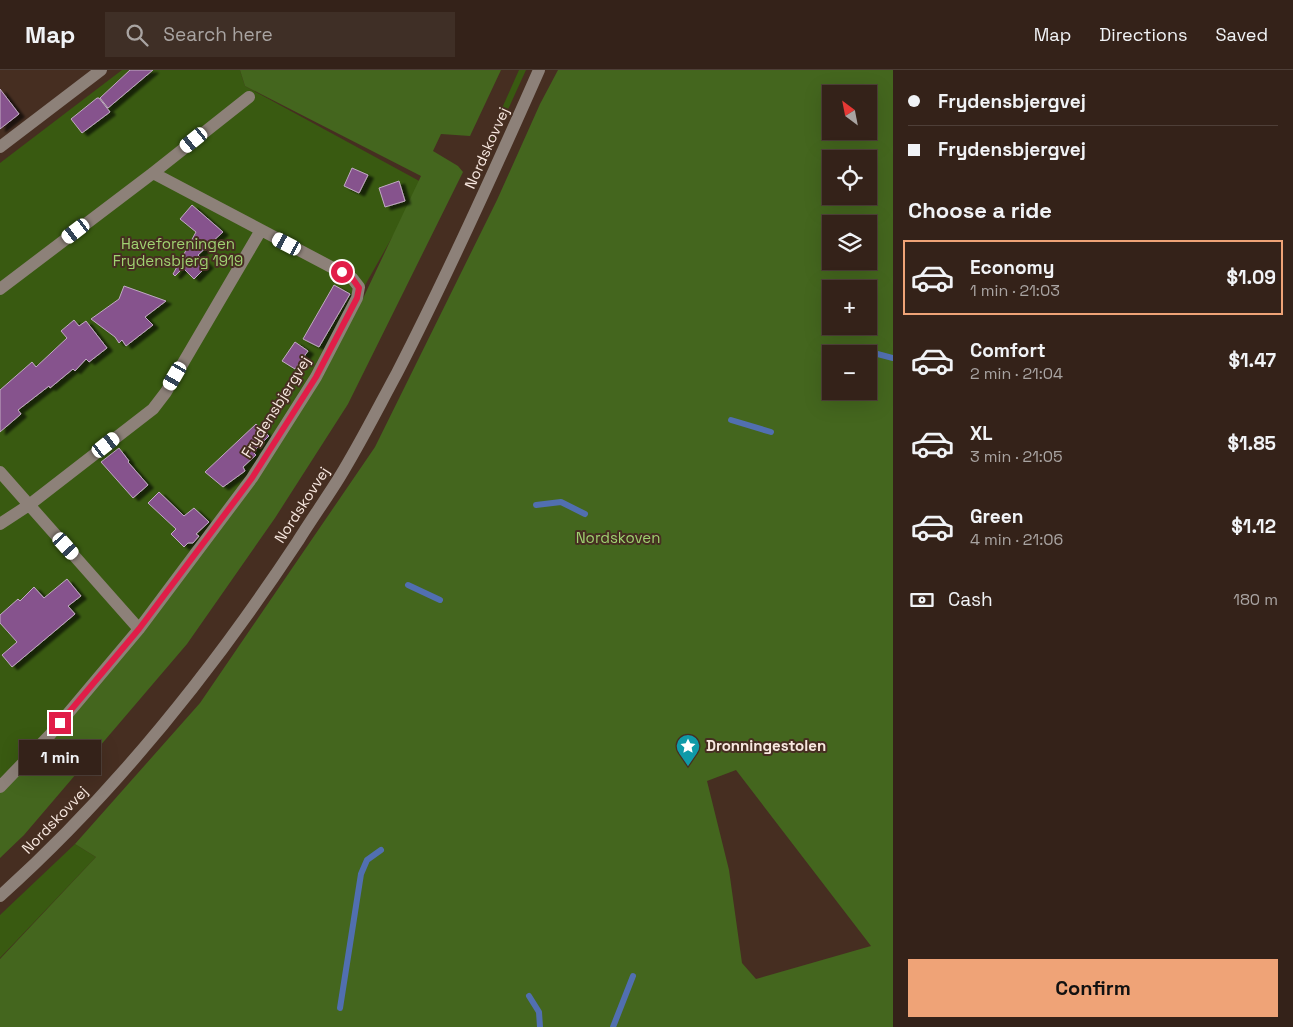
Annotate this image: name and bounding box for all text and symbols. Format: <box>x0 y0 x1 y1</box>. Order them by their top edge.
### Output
search box <box>105 12 455 57</box>
text: Map <box>25 19 75 50</box>
icon: search <box>123 21 151 49</box>
text: Search here <box>163 22 273 47</box>
text: Map <box>1034 23 1071 46</box>
text: Directions <box>1099 23 1188 46</box>
text: Saved <box>1216 23 1268 46</box>
north arrow <box>822 85 878 140</box>
map controls <box>822 85 877 400</box>
text: Frydensbjergvej <box>938 89 1086 114</box>
street label: Nordskovvej <box>460 104 513 192</box>
car <box>177 125 210 155</box>
text: Frydensbjergvej <box>938 137 1086 162</box>
button: locate <box>822 150 877 205</box>
text: Choose a ride <box>908 196 1052 224</box>
button: layers <box>822 215 877 270</box>
car <box>59 216 92 246</box>
car <box>270 230 303 258</box>
park label: Haveforeningen Frydensbjerg 1919 <box>113 234 243 270</box>
icon: car <box>910 255 955 300</box>
text: Economy <box>970 255 1054 280</box>
route start <box>331 261 353 283</box>
text: $1.09 <box>1226 265 1276 290</box>
button: + <box>822 280 877 335</box>
text: 1 min · 21:03 <box>970 280 1060 301</box>
icon: car <box>910 338 955 383</box>
text: Comfort <box>970 338 1046 363</box>
button: − <box>822 345 877 400</box>
text: $1.47 <box>1228 348 1276 373</box>
street label: Frydensbjergvej <box>237 352 314 461</box>
car <box>161 359 188 393</box>
text: 2 min · 21:04 <box>970 363 1063 384</box>
icon: car <box>910 421 955 466</box>
text: XL <box>970 421 993 446</box>
car <box>89 430 122 460</box>
text: $1.85 <box>1227 431 1276 456</box>
text: 3 min · 21:05 <box>970 446 1063 467</box>
street label: Nordskovvej <box>270 463 333 547</box>
icon: car <box>910 504 955 549</box>
text: Green <box>970 504 1023 529</box>
text: $1.12 <box>1231 514 1276 539</box>
park label: Nordskoven <box>576 528 660 547</box>
text: 4 min · 21:06 <box>970 529 1063 550</box>
car <box>50 530 81 562</box>
icon: cash <box>908 586 936 614</box>
text: Cash <box>948 587 993 612</box>
text: 180 m <box>1233 589 1278 610</box>
route end <box>49 712 71 734</box>
place icon: Dronningestolen <box>675 733 701 767</box>
place label: Dronningestolen <box>706 736 826 755</box>
callout: 1 min <box>19 740 101 776</box>
text: 1 min <box>40 747 80 768</box>
street label: Nordskovvej <box>17 782 92 858</box>
button: Confirm <box>908 959 1278 1017</box>

